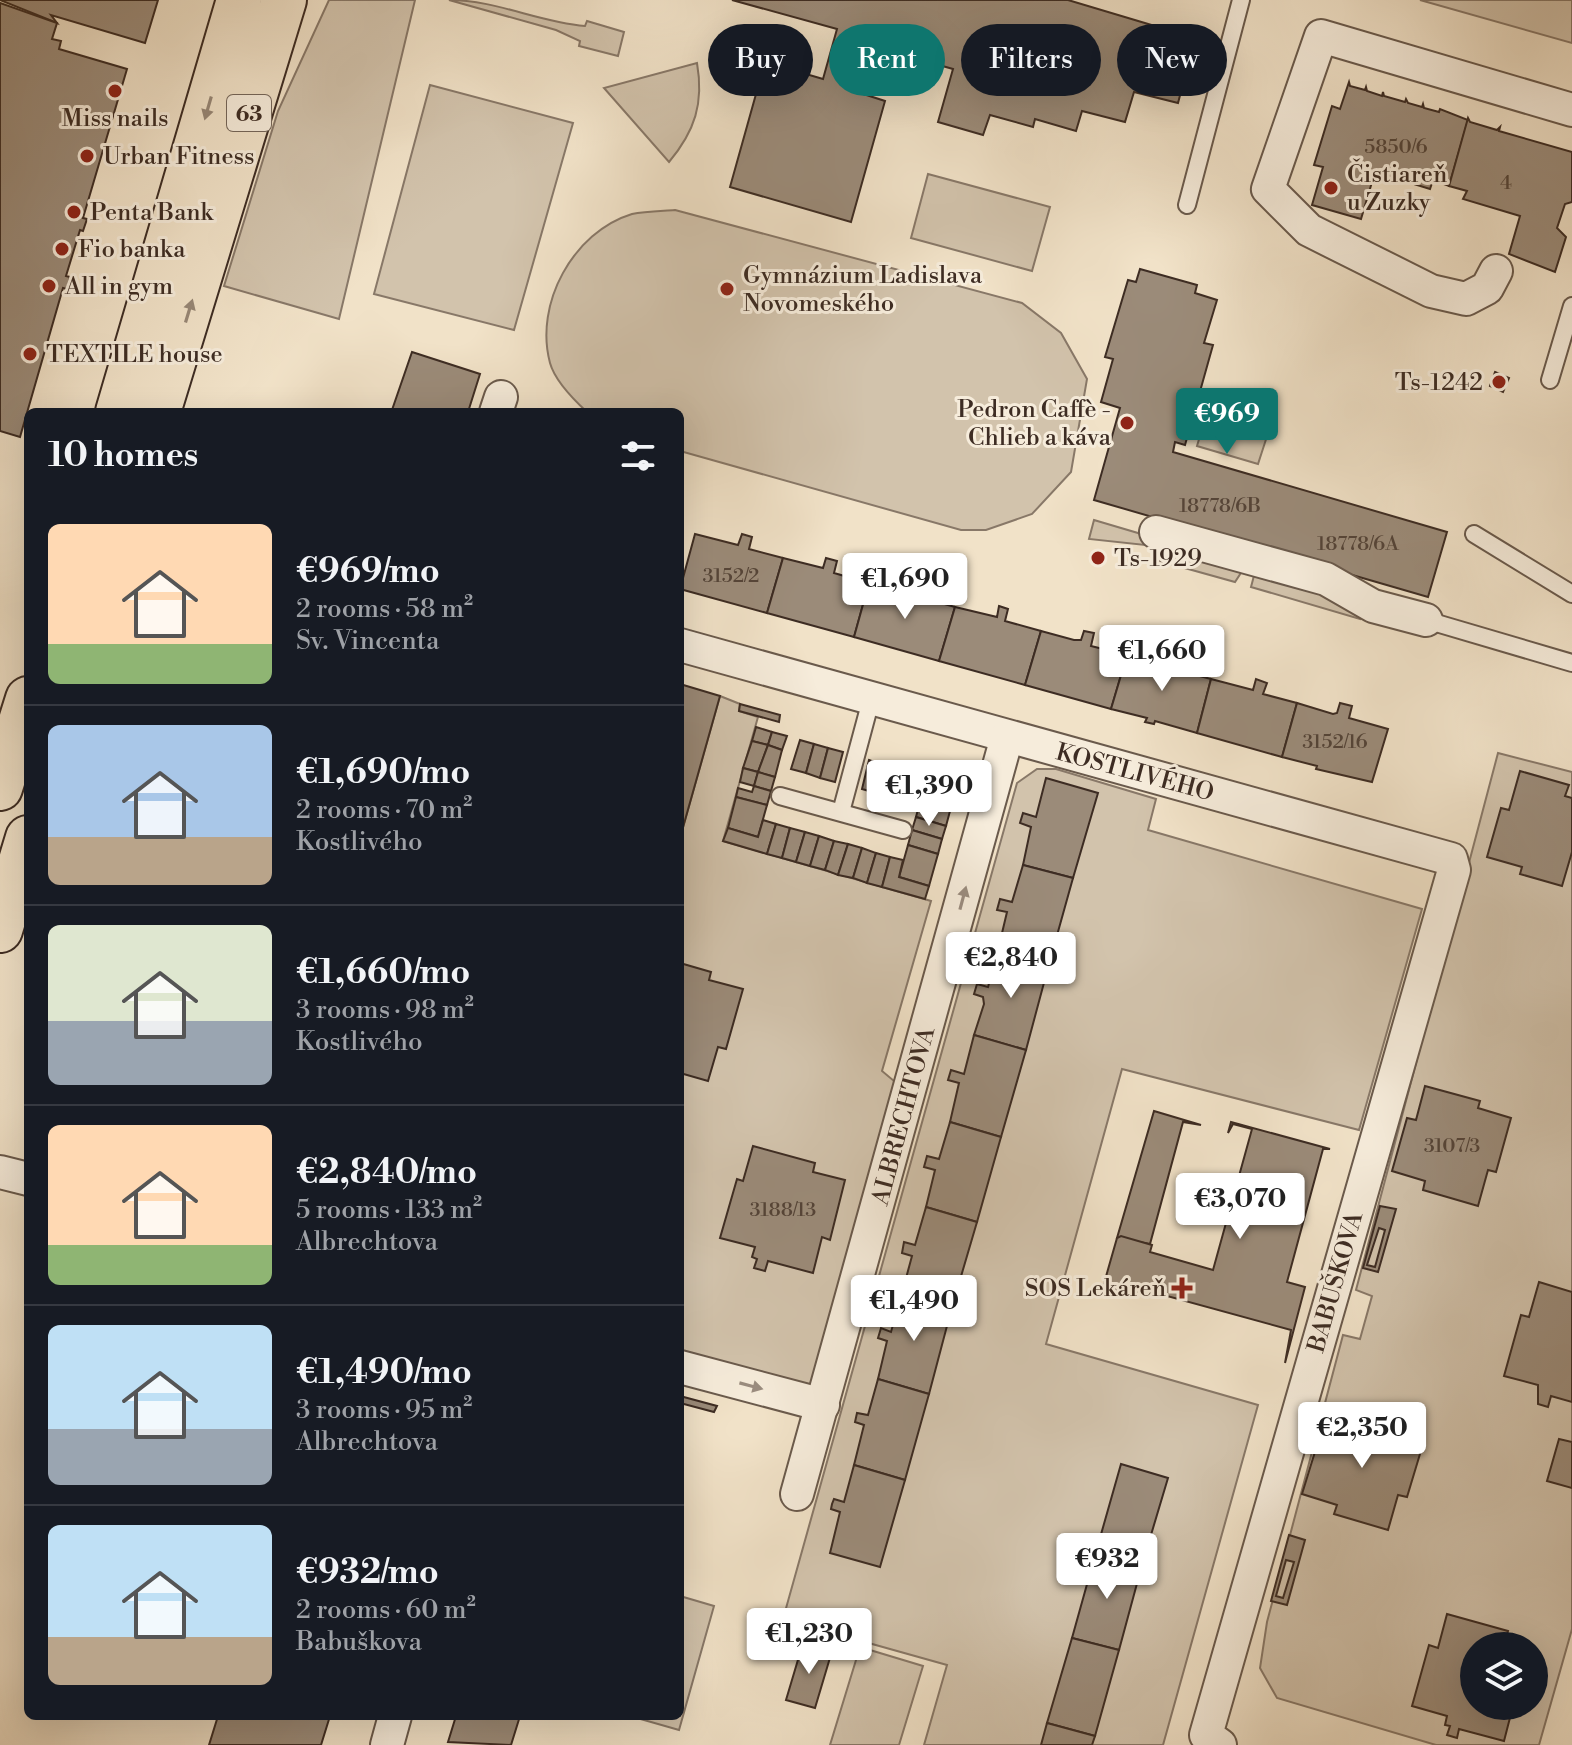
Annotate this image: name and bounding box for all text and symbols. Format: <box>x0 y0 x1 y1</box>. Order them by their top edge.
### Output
chip: Buy <box>708 24 813 96</box>
chip: Rent <box>829 24 945 96</box>
chip: Filters <box>961 24 1101 96</box>
chip: New <box>1117 24 1227 96</box>
marker: Miss nails <box>106 82 124 100</box>
road number: 63 <box>227 95 271 131</box>
one-way arrow <box>201 96 214 120</box>
place label: Miss nails <box>61 104 169 134</box>
house number: 5850/6 <box>1364 135 1428 160</box>
place label: Urban Fitness <box>103 142 255 172</box>
marker: Urban Fitness <box>78 147 96 165</box>
place label: Čistiareň u Zuzky <box>1347 158 1447 218</box>
house number: 4 <box>1500 171 1512 196</box>
marker: Čistiareň u Zuzky <box>1322 179 1340 197</box>
place label: Penta Bank <box>90 198 215 228</box>
marker: Penta Bank <box>65 203 83 221</box>
place label: Fio banka <box>78 235 186 265</box>
marker: Fio banka <box>53 240 71 258</box>
place label: Gymnázium Ladislava Novomeského <box>743 261 983 319</box>
place label: All in gym <box>64 272 173 302</box>
marker: All in gym <box>40 277 58 295</box>
marker: Gymnázium Ladislava Novomeského <box>718 280 736 298</box>
one-way arrow <box>183 298 196 322</box>
place label: TEXTILE house <box>46 340 223 370</box>
marker: TEXTILE house <box>21 345 39 363</box>
place label: Ts-1242 <box>1395 368 1483 398</box>
marker: Ts-1242 <box>1490 373 1508 391</box>
pin: €969 <box>1180 388 1274 456</box>
place label: Pedron Caffè - Chlieb a káva <box>957 395 1112 453</box>
text: €969 <box>1194 398 1260 430</box>
marker: Pedron Caffè - Chlieb a káva <box>1118 414 1136 432</box>
icon: filters <box>616 434 660 478</box>
text: 10 homes <box>48 435 198 477</box>
house number: 18778/6B <box>1179 494 1261 519</box>
house number: 18778/6A <box>1317 532 1400 557</box>
place label: Ts-1929 <box>1114 544 1202 574</box>
marker: Ts-1929 <box>1089 549 1107 567</box>
text: €969/mo <box>296 551 440 593</box>
pin: €1,690 <box>840 553 970 621</box>
icon: home <box>112 556 208 652</box>
text: €1,690 <box>860 563 950 595</box>
house number: 3152/2 <box>703 564 759 589</box>
text: 2 rooms · 58 m² <box>296 593 473 625</box>
text: Sv. Vincenta <box>296 625 439 657</box>
pin: €1,660 <box>1097 625 1227 693</box>
text: €1,660 <box>1117 635 1207 667</box>
house number: 3152/16 <box>1302 730 1368 755</box>
street label: KOSTLIVÉHO <box>1052 736 1217 808</box>
text: €1,690/mo <box>296 752 470 794</box>
icon: home <box>112 757 208 853</box>
pin: €1,390 <box>864 760 994 828</box>
text: €1,390 <box>885 770 973 802</box>
text: 2 rooms · 70 m² <box>296 794 472 826</box>
text: Kostlivého <box>296 826 423 858</box>
one-way arrow <box>957 886 970 910</box>
pin: €2,840 <box>946 932 1076 1000</box>
text: €2,840 <box>964 942 1058 974</box>
text: €1,660/mo <box>296 952 470 994</box>
icon: home <box>112 957 208 1053</box>
text: 3 rooms · 98 m² <box>296 994 474 1026</box>
street label: ALBRECHTOVA <box>866 1023 942 1210</box>
text: Kostlivého <box>296 1026 423 1058</box>
house number: 3107/3 <box>1424 1134 1480 1159</box>
text: €2,840/mo <box>296 1152 477 1194</box>
icon: home <box>112 1157 208 1253</box>
pin: €3,070 <box>1175 1173 1305 1241</box>
text: €3,070 <box>1194 1183 1286 1215</box>
text: 5 rooms · 133 m² <box>296 1194 482 1226</box>
house number: 3188/13 <box>750 1198 816 1223</box>
street label: BABUŠKOVA <box>1299 1208 1370 1357</box>
text: Albrechtova <box>296 1226 438 1258</box>
place label: SOS Lekáreň <box>1025 1274 1166 1304</box>
pin: €1,490 <box>849 1275 979 1343</box>
marker: SOS Lekáreň <box>1173 1279 1191 1297</box>
text: €1,490 <box>869 1285 959 1317</box>
text: €1,490/mo <box>296 1352 472 1394</box>
icon: home <box>112 1357 208 1453</box>
one-way arrow <box>739 1381 764 1393</box>
text: 3 rooms · 95 m² <box>296 1394 472 1426</box>
pin: €2,350 <box>1297 1402 1427 1470</box>
text: €2,350 <box>1316 1412 1408 1444</box>
text: Albrechtova <box>296 1426 438 1458</box>
pin: €932 <box>1060 1533 1154 1601</box>
text: €932 <box>1074 1543 1140 1575</box>
text: €932/mo <box>296 1552 439 1594</box>
icon: home <box>112 1557 208 1653</box>
text: 2 rooms · 60 m² <box>296 1594 476 1626</box>
pin: €1,230 <box>744 1608 874 1676</box>
text: €1,230 <box>765 1618 853 1650</box>
text: Babuškova <box>296 1626 422 1658</box>
map controls <box>1460 1632 1548 1720</box>
button: layers <box>1460 1632 1548 1720</box>

